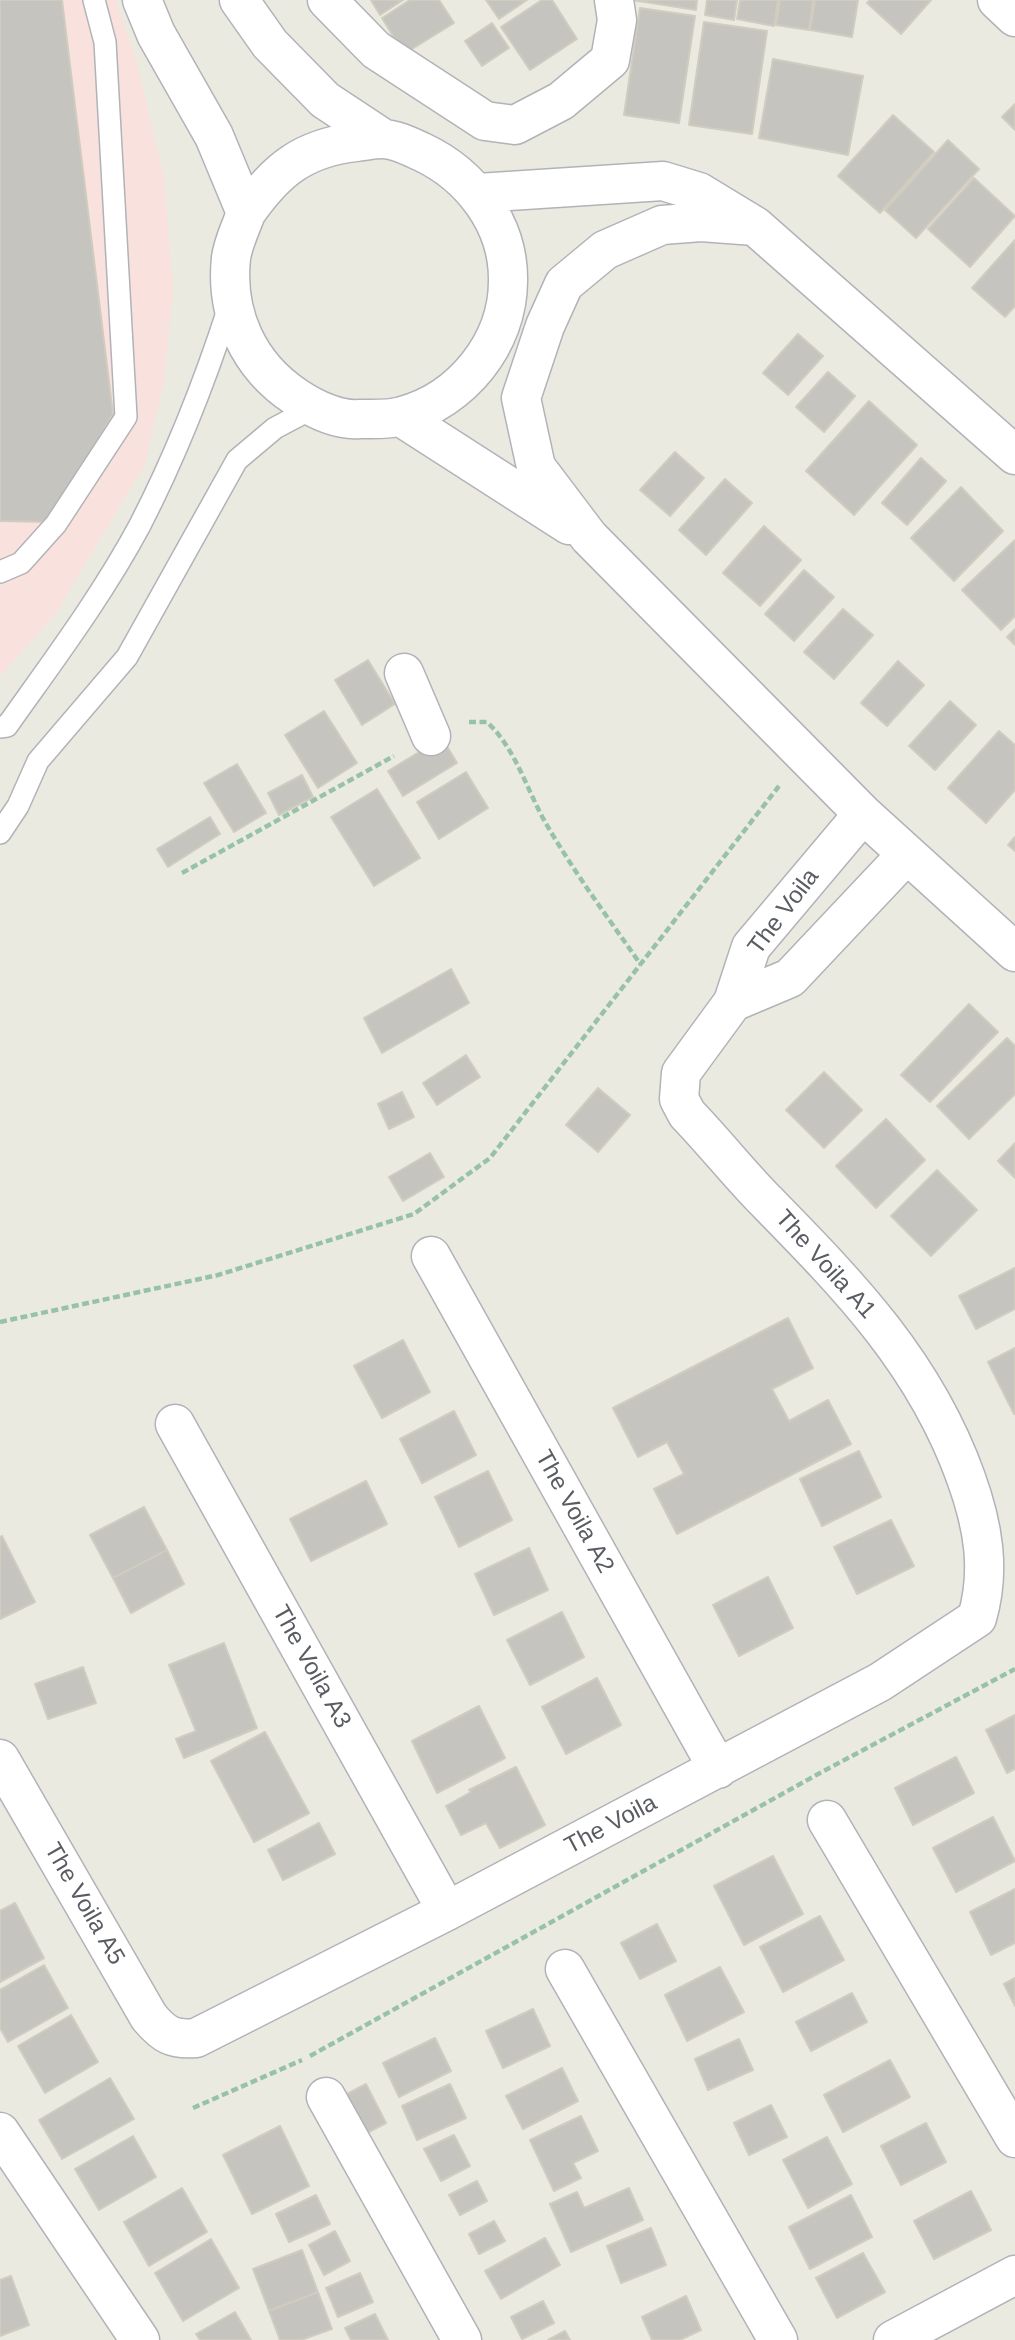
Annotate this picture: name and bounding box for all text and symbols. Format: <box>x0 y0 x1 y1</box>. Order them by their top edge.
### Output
street label: The Voila <box>742 863 826 961</box>
street label: The Voila A1 <box>769 1205 881 1325</box>
street label: The Voila A2 <box>528 1446 620 1578</box>
street label: The Voila A3 <box>265 1601 357 1733</box>
street label: The Voila <box>560 1789 662 1861</box>
street label: The Voila A5 <box>38 1838 130 1970</box>

